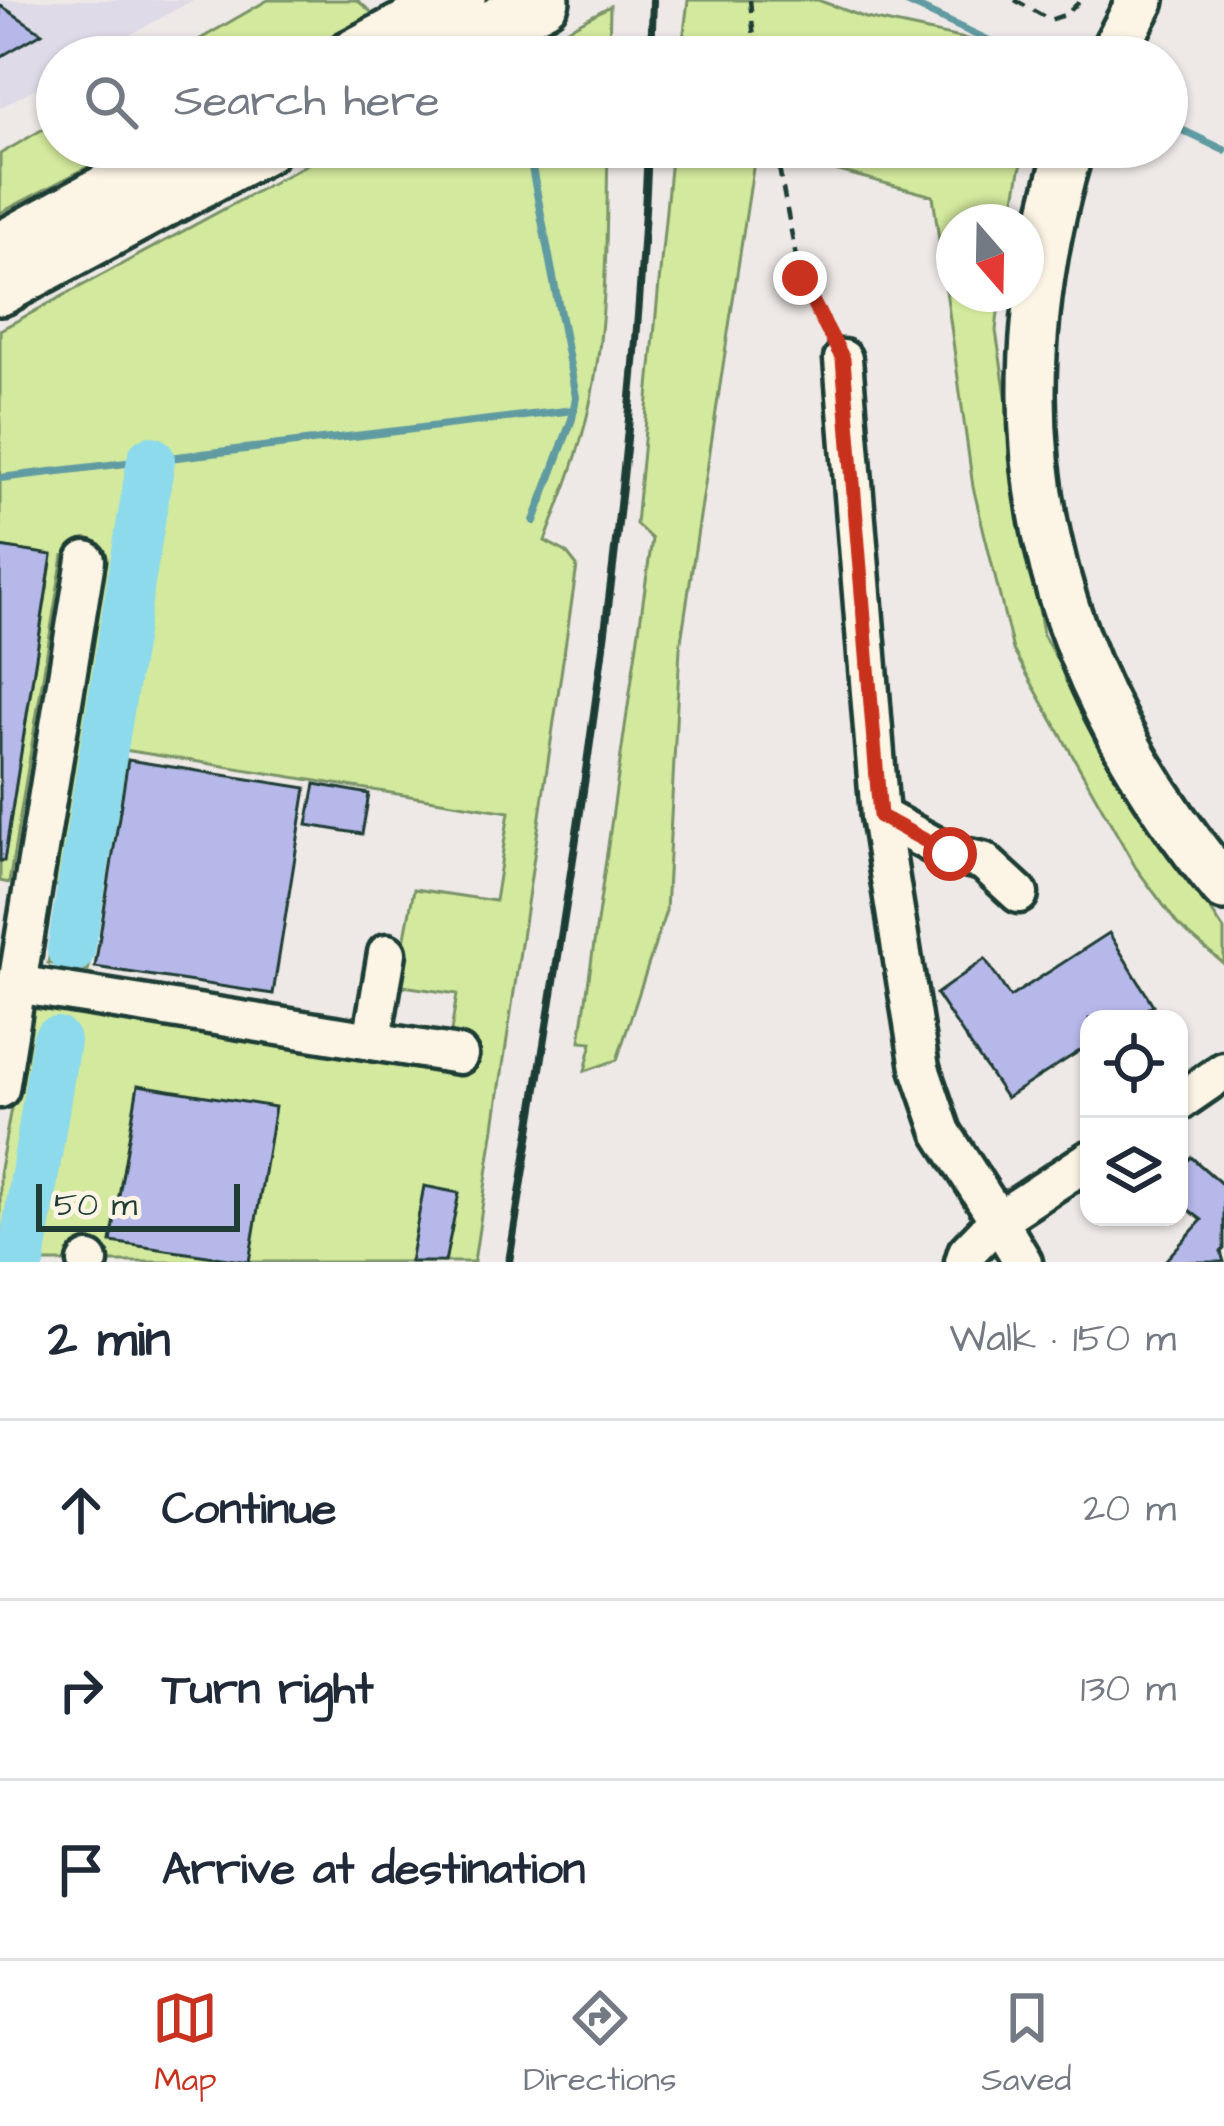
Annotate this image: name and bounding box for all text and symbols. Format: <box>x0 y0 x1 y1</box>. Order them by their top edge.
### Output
search box <box>36 36 1188 168</box>
icon: search <box>78 69 144 135</box>
text: Search here <box>174 71 440 133</box>
north arrow <box>936 204 1044 312</box>
route end <box>773 251 827 305</box>
route start <box>923 827 977 881</box>
map controls <box>1080 1010 1188 1226</box>
button: locate <box>1080 1010 1188 1118</box>
button: layers <box>1080 1118 1188 1226</box>
scale bar <box>36 1178 240 1231</box>
text: 50 m <box>54 1182 137 1228</box>
text: 2 min <box>48 1305 171 1376</box>
text: Walk · 150 m <box>950 1313 1176 1367</box>
icon: ahead <box>48 1477 114 1543</box>
text: Continue <box>162 1479 336 1541</box>
text: 20 m <box>1083 1483 1176 1537</box>
icon: right <box>48 1657 114 1723</box>
text: Turn right <box>162 1659 374 1721</box>
text: 130 m <box>1081 1663 1176 1717</box>
icon: arrive <box>48 1837 114 1903</box>
text: Arrive at destination <box>162 1839 585 1901</box>
tab: Map <box>152 1985 218 2103</box>
tab: Directions <box>523 1985 677 2103</box>
tab: Saved <box>982 1985 1072 2103</box>

